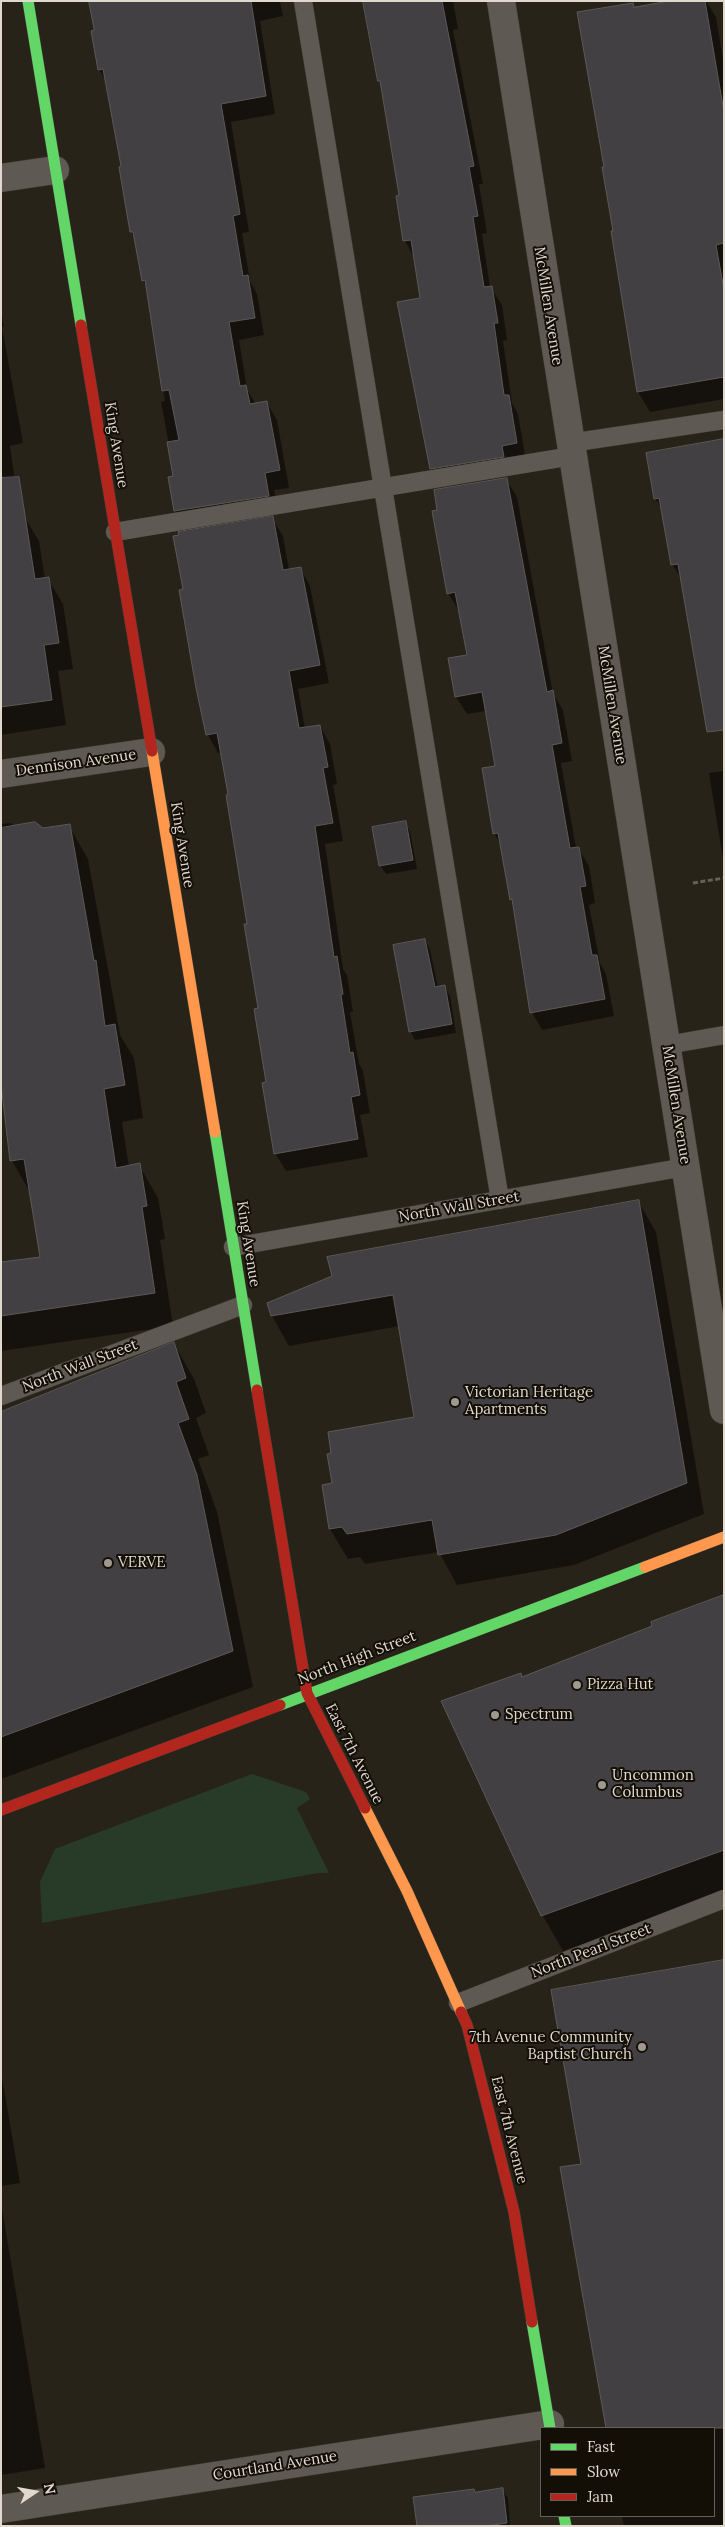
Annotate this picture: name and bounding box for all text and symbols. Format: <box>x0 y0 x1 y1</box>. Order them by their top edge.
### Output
street label: McMillen Avenue <box>530 246 566 366</box>
street label: King Avenue <box>100 401 132 489</box>
street label: McMillen Avenue <box>594 645 630 765</box>
street label: Dennison Avenue <box>15 746 137 780</box>
street label: King Avenue <box>166 801 198 889</box>
street label: McMillen Avenue <box>658 1045 694 1165</box>
street label: North Wall Street <box>397 1188 521 1226</box>
street label: King Avenue <box>232 1200 264 1288</box>
street label: North Wall Street <box>20 1336 140 1396</box>
place label: Victorian Heritage Apartments <box>465 1384 593 1419</box>
marker: Victorian Heritage Apartments <box>449 1396 461 1408</box>
place label: VERVE <box>118 1554 166 1572</box>
marker: VERVE <box>102 1557 114 1569</box>
street label: North High Street <box>295 1627 419 1689</box>
place label: Pizza Hut <box>587 1676 653 1694</box>
marker: Pizza Hut <box>571 1679 583 1691</box>
street label: East 7th Avenue <box>321 1701 387 1807</box>
place label: Spectrum <box>505 1706 573 1724</box>
marker: Spectrum <box>489 1709 501 1721</box>
place label: Uncommon Columbus <box>612 1767 694 1802</box>
marker: Uncommon Columbus <box>596 1779 608 1791</box>
street label: North Pearl Street <box>528 1920 654 1982</box>
place label: 7th Avenue Community Baptist Church <box>469 2029 632 2064</box>
marker: 7th Avenue Community Baptist Church <box>636 2041 648 2053</box>
street label: East 7th Avenue <box>487 2074 531 2186</box>
legend <box>540 2427 715 2517</box>
text: Fast <box>587 2437 615 2456</box>
street label: Courtland Avenue <box>212 2447 338 2485</box>
text: Slow <box>587 2462 620 2481</box>
north arrow <box>10 2467 60 2517</box>
text: N <box>40 2482 60 2496</box>
text: Jam <box>587 2487 614 2506</box>

